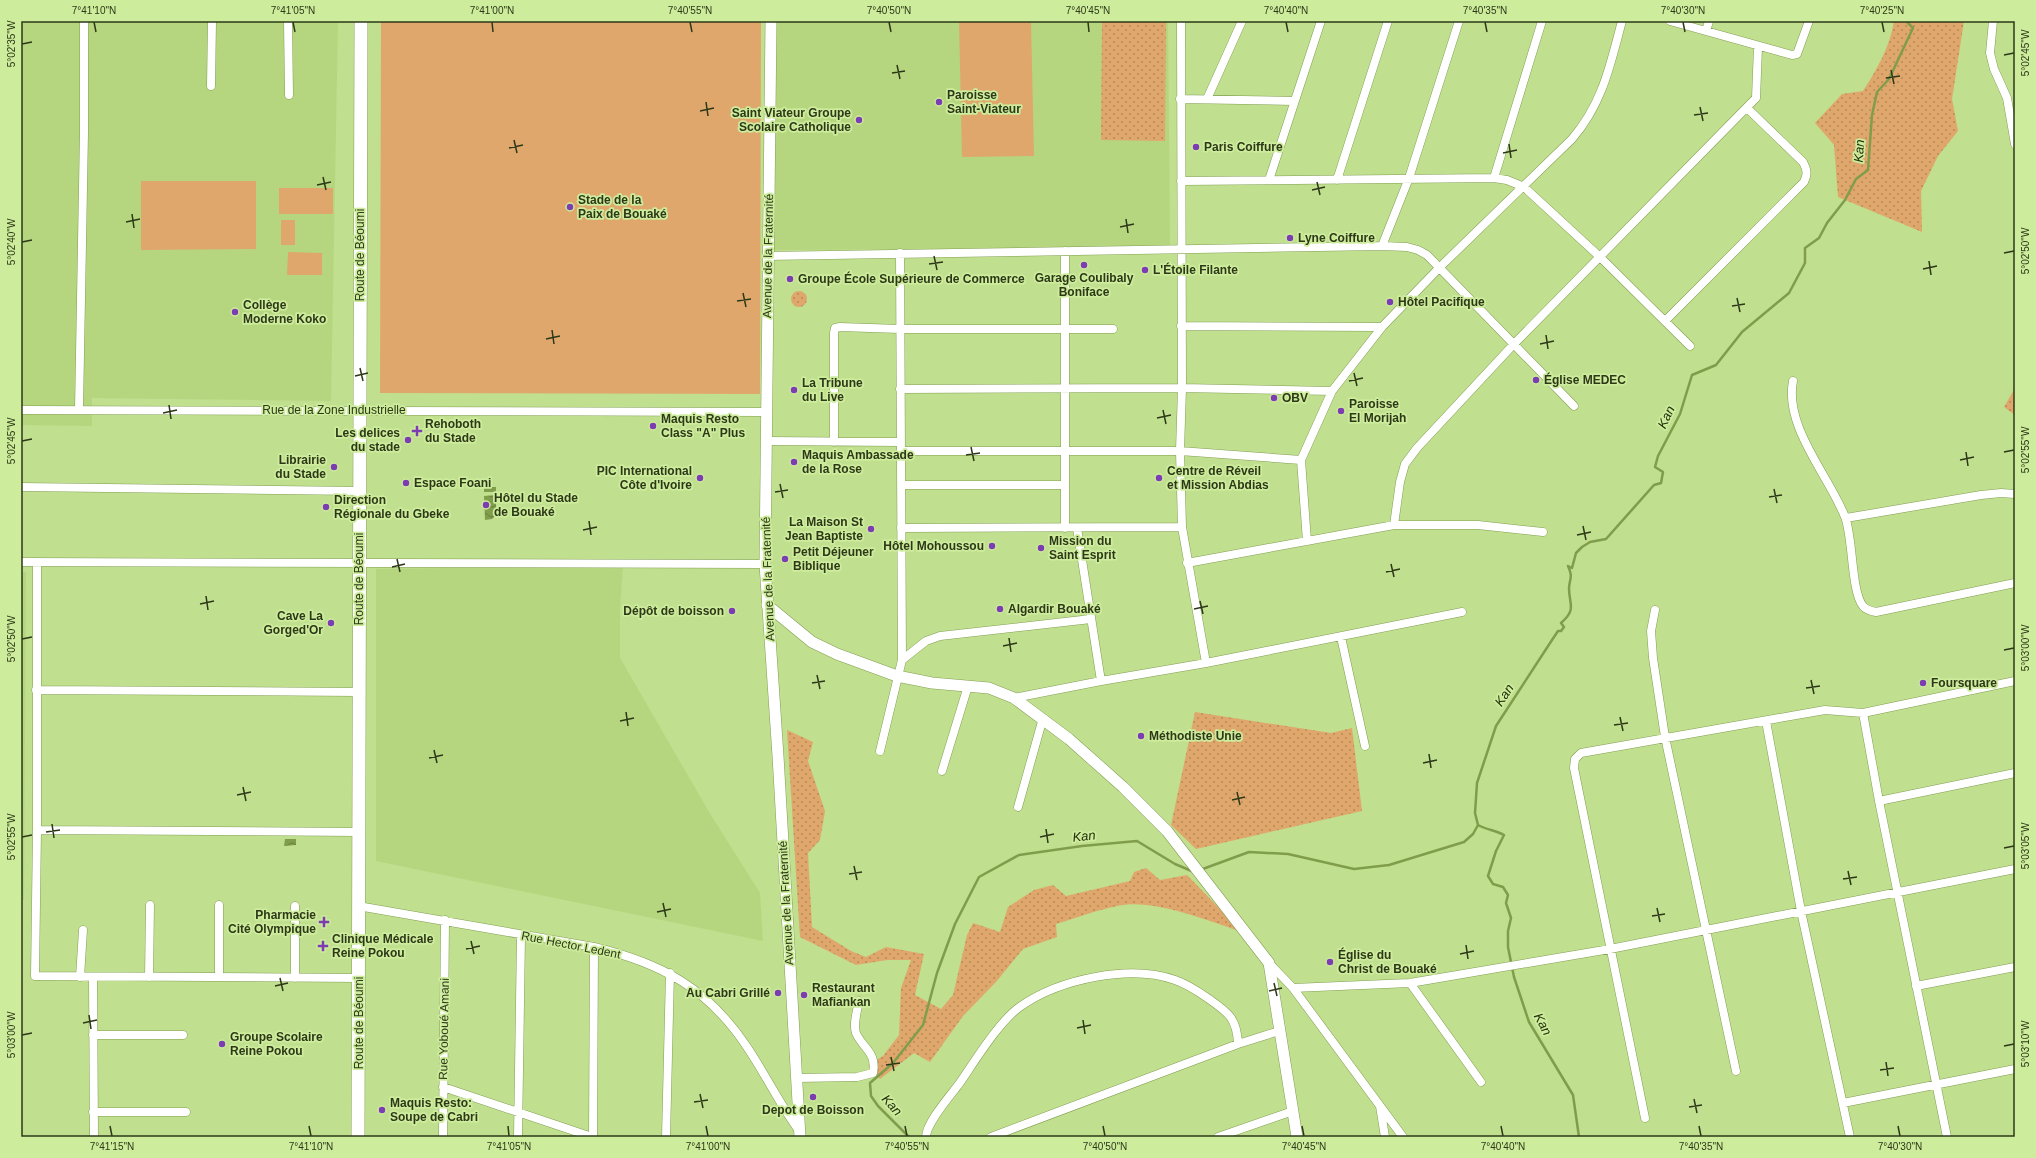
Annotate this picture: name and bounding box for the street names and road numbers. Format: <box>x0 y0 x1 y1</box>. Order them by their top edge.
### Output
street label: Avenue de la Fraternité <box>760 193 776 318</box>
street label: Route de Béoumi <box>353 209 367 301</box>
street label: Rue de la Zone Industrielle <box>262 403 406 417</box>
street label: Avenue de la Fraternité <box>759 516 777 641</box>
street label: Route de Béoumi <box>352 533 366 625</box>
street label: Avenue de la Fraternité <box>776 840 796 966</box>
street label: Rue Hector Ledent <box>520 929 622 962</box>
street label: Route de Béoumi <box>352 977 366 1069</box>
street label: Rue Yoboué Amani <box>436 978 452 1080</box>

